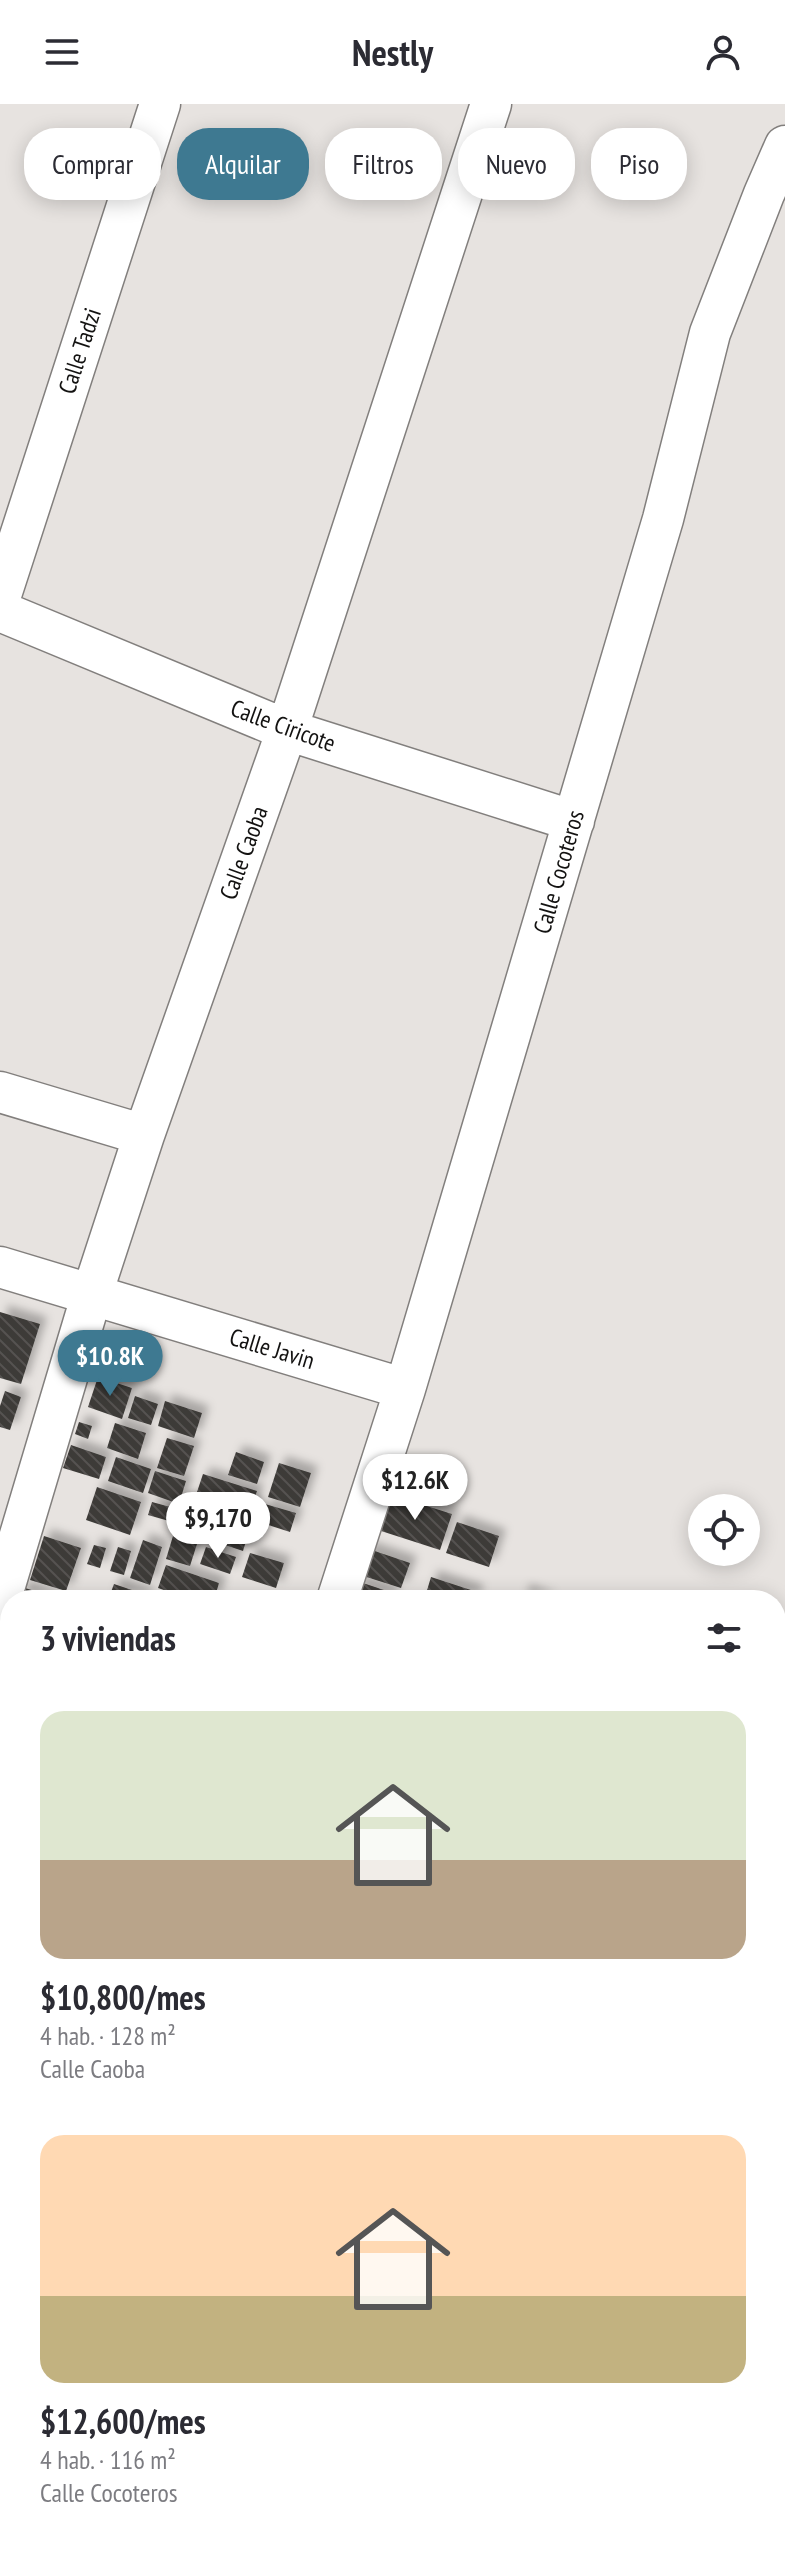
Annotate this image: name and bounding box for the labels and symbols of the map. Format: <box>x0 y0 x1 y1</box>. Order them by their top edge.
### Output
street label: Calle Tadzi <box>51 304 108 398</box>
street label: Calle Ciricote <box>227 692 340 759</box>
street label: Calle Caoba <box>212 802 275 904</box>
street label: Calle Cocoteros <box>526 807 591 937</box>
street label: Calle Javin <box>226 1321 318 1376</box>
pin: $10.8K <box>45 1330 175 1398</box>
pin: $12.6K <box>350 1454 480 1522</box>
pin: $9,170 <box>153 1492 283 1560</box>

